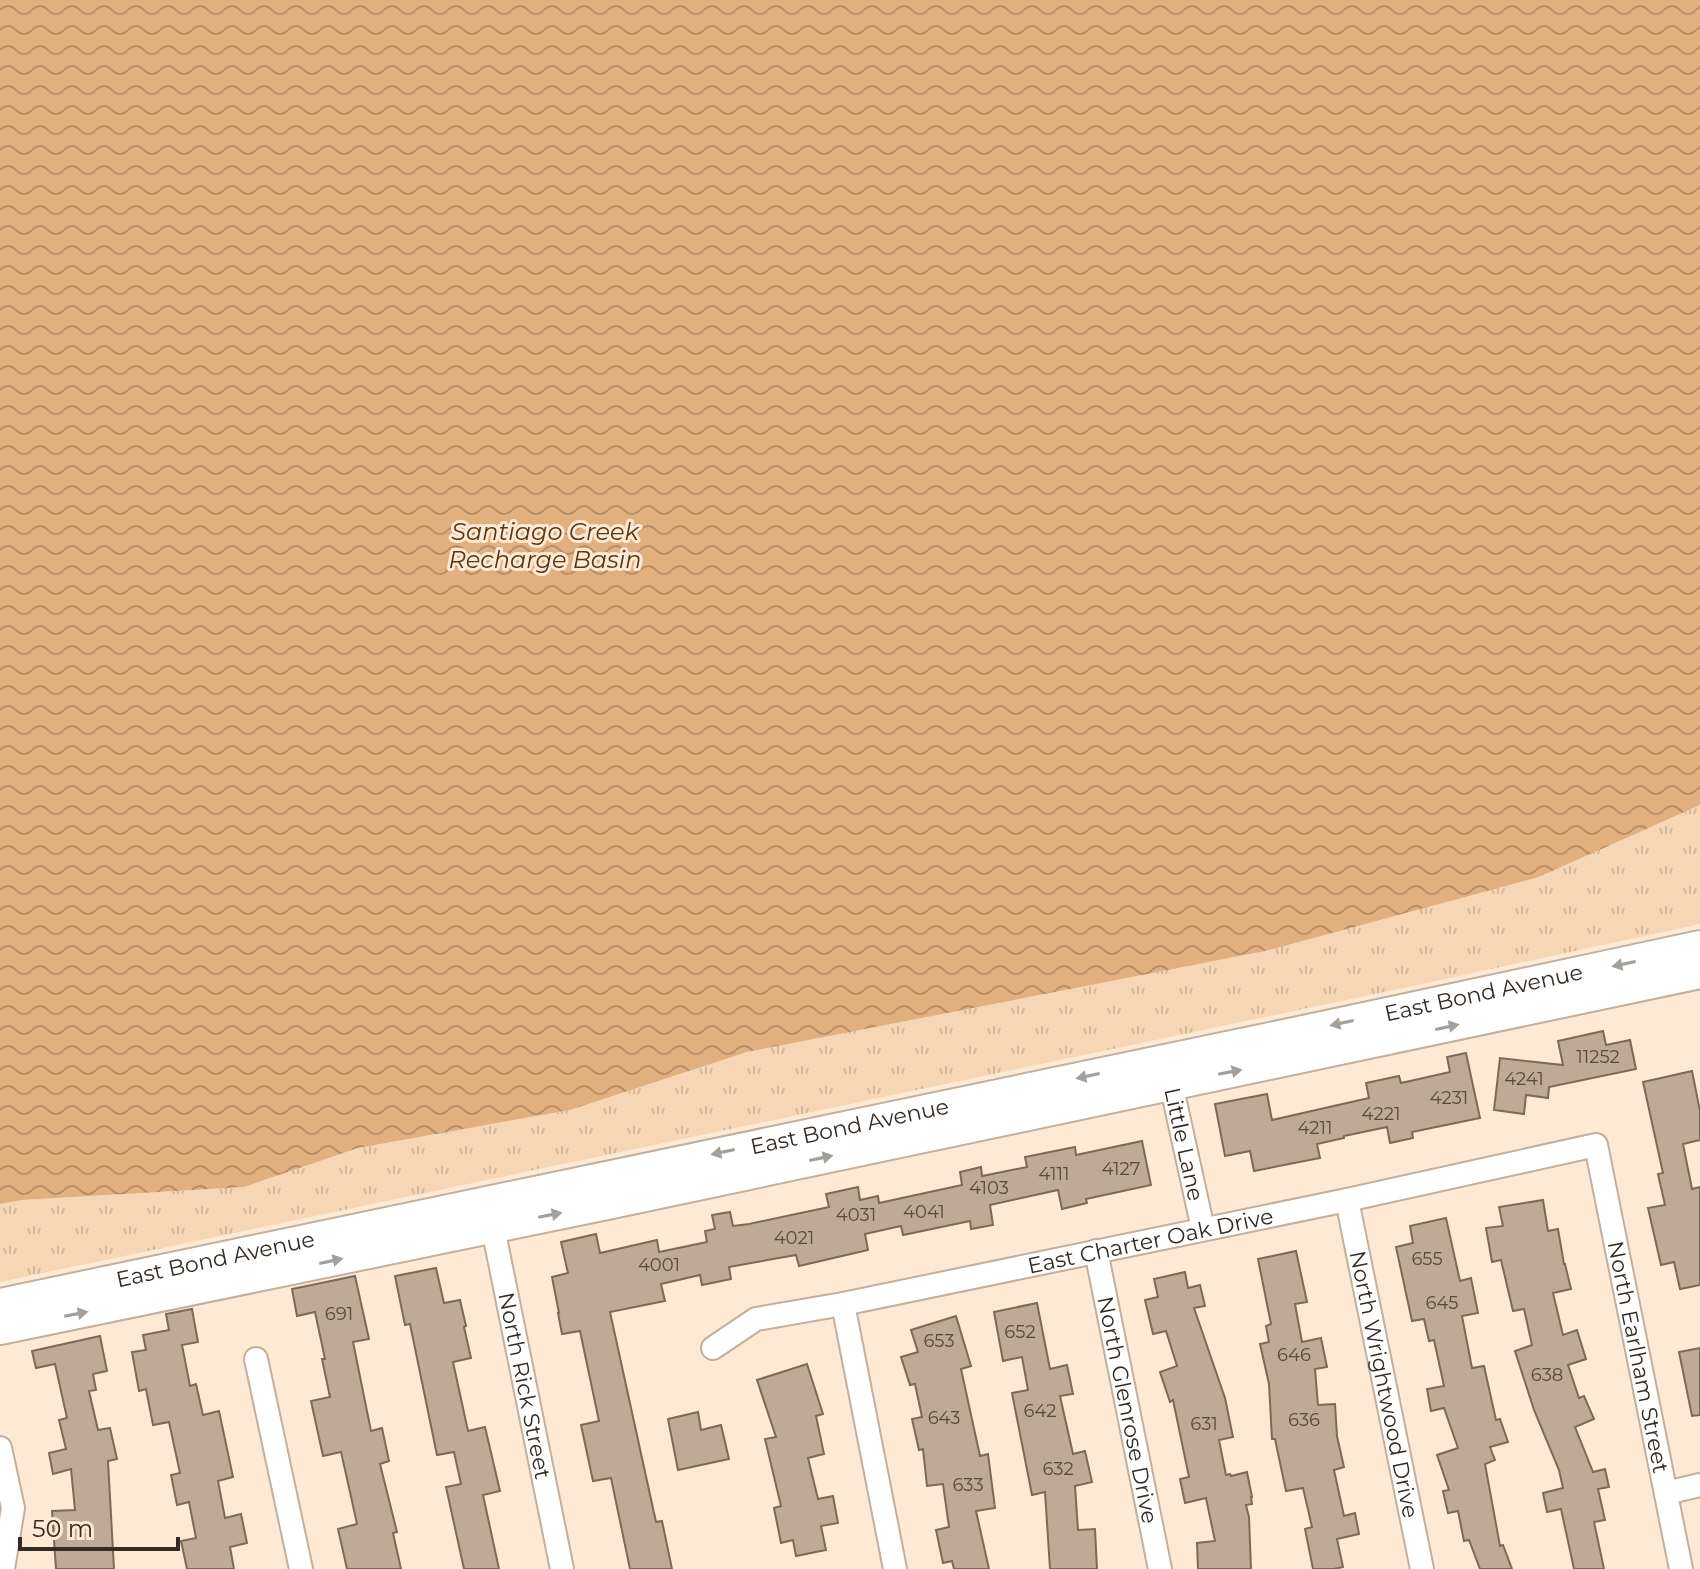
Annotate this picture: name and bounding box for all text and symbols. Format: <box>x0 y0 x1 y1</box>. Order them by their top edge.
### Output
water label: Santiago Creek Recharge Basin <box>449 517 641 574</box>
street label: East Bond Avenue <box>1382 958 1585 1027</box>
one-way arrow <box>1611 958 1636 970</box>
one-way arrow <box>1329 1017 1354 1030</box>
one-way arrow <box>1435 1020 1460 1033</box>
house number: 11252 <box>1576 1046 1620 1068</box>
one-way arrow <box>1217 1065 1242 1078</box>
house number: 4241 <box>1504 1068 1544 1090</box>
one-way arrow <box>1075 1070 1100 1083</box>
street label: Little Lane <box>1159 1085 1210 1203</box>
house number: 4231 <box>1430 1087 1468 1109</box>
street label: East Bond Avenue <box>748 1092 951 1160</box>
house number: 4221 <box>1362 1103 1400 1125</box>
house number: 4211 <box>1297 1117 1333 1139</box>
one-way arrow <box>711 1146 736 1159</box>
one-way arrow <box>808 1151 833 1164</box>
house number: 4127 <box>1102 1158 1140 1180</box>
house number: 4111 <box>1039 1163 1069 1185</box>
house number: 4103 <box>969 1177 1009 1199</box>
house number: 4041 <box>903 1201 945 1223</box>
street label: East Charter Oak Drive <box>1025 1202 1276 1279</box>
house number: 4031 <box>836 1204 876 1226</box>
one-way arrow <box>538 1208 563 1221</box>
street label: East Bond Avenue <box>114 1225 317 1293</box>
house number: 4021 <box>774 1227 814 1249</box>
street label: North Earlham Street <box>1602 1239 1675 1475</box>
street label: North Wrightwood Drive <box>1344 1248 1425 1520</box>
house number: 655 <box>1411 1248 1443 1270</box>
one-way arrow <box>319 1254 344 1267</box>
house number: 4001 <box>638 1254 680 1276</box>
street label: North Rick Street <box>493 1290 557 1481</box>
house number: 645 <box>1425 1292 1459 1314</box>
street label: North Glenrose Drive <box>1092 1294 1164 1526</box>
house number: 691 <box>325 1303 353 1325</box>
one-way arrow <box>64 1307 89 1320</box>
house number: 652 <box>1004 1321 1036 1343</box>
house number: 653 <box>923 1330 955 1352</box>
house number: 646 <box>1277 1344 1311 1366</box>
house number: 638 <box>1531 1364 1563 1386</box>
house number: 642 <box>1023 1400 1057 1422</box>
house number: 643 <box>928 1407 960 1429</box>
house number: 636 <box>1288 1409 1320 1431</box>
house number: 631 <box>1190 1413 1218 1435</box>
house number: 632 <box>1042 1458 1074 1480</box>
house number: 633 <box>952 1474 984 1496</box>
scale bar <box>20 1501 178 1551</box>
text: 50 m <box>32 1514 93 1543</box>

